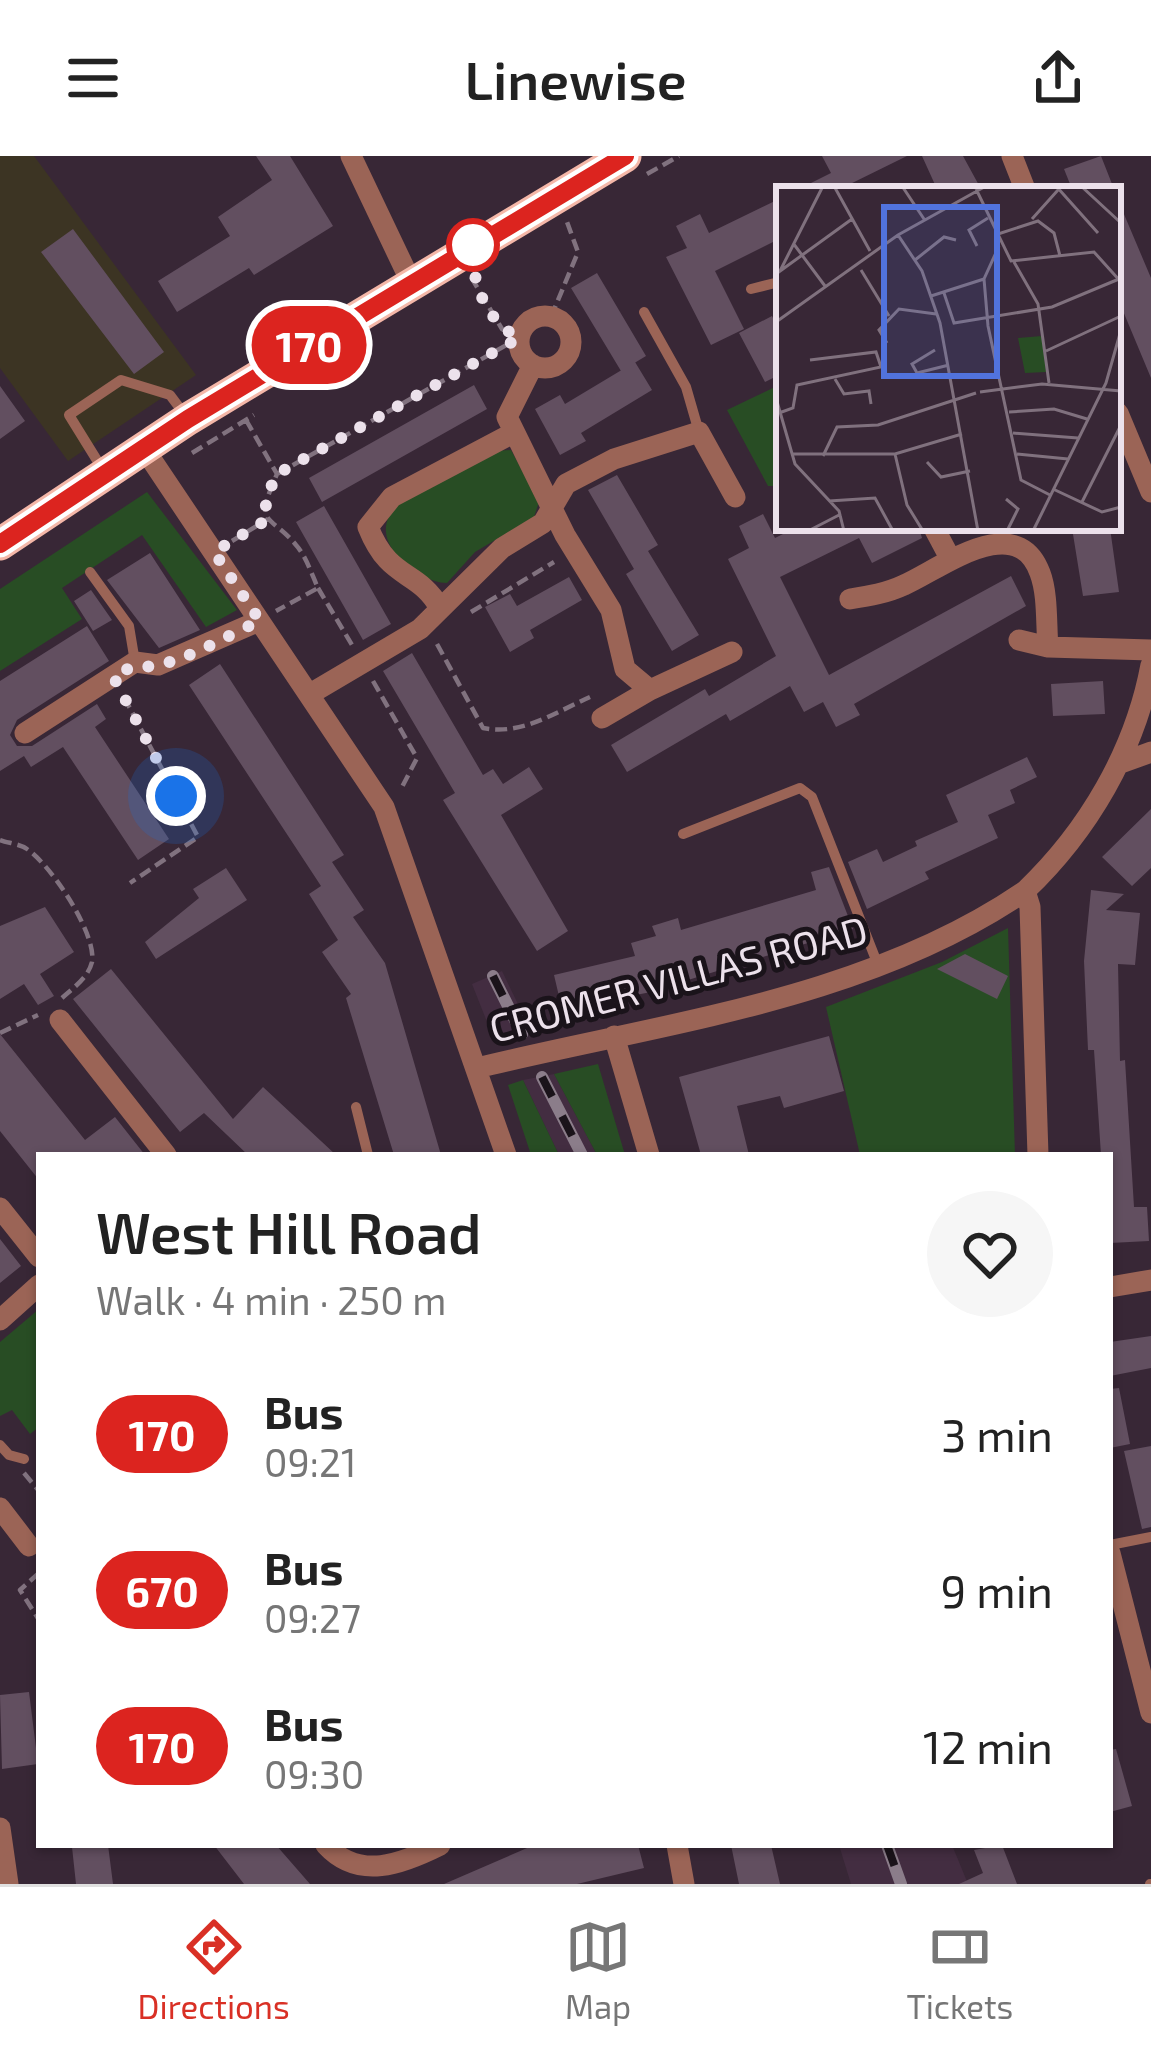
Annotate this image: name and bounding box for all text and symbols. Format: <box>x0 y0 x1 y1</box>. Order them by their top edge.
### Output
icon: menu <box>60 45 126 111</box>
icon: share <box>1025 45 1091 111</box>
text: Linewise <box>465 46 686 111</box>
inset map <box>776 186 1121 531</box>
unlabelled marker <box>448 220 498 270</box>
line badge: 170 <box>240 306 378 384</box>
text: 170 <box>276 320 342 370</box>
your location <box>146 766 206 826</box>
street label: CROMER VILLAS ROAD <box>484 905 872 1051</box>
button: heart <box>927 1191 1053 1317</box>
text: West Hill Road <box>96 1197 482 1265</box>
text: Walk · 4 min · 250 m <box>96 1276 447 1323</box>
text: Bus <box>264 1384 343 1438</box>
text: 3 min <box>941 1407 1053 1461</box>
text: 170 <box>129 1409 195 1459</box>
text: 09:21 <box>264 1438 356 1485</box>
text: Bus <box>264 1540 343 1594</box>
text: 9 min <box>940 1563 1053 1617</box>
text: 670 <box>125 1565 199 1615</box>
text: 09:27 <box>264 1594 361 1641</box>
text: Bus <box>264 1696 343 1750</box>
text: 12 min <box>923 1719 1053 1773</box>
text: 170 <box>129 1721 195 1771</box>
text: 09:30 <box>264 1750 364 1797</box>
tab: Directions <box>138 1914 290 2026</box>
tab: Map <box>565 1914 631 2026</box>
tab: Tickets <box>906 1914 1013 2026</box>

